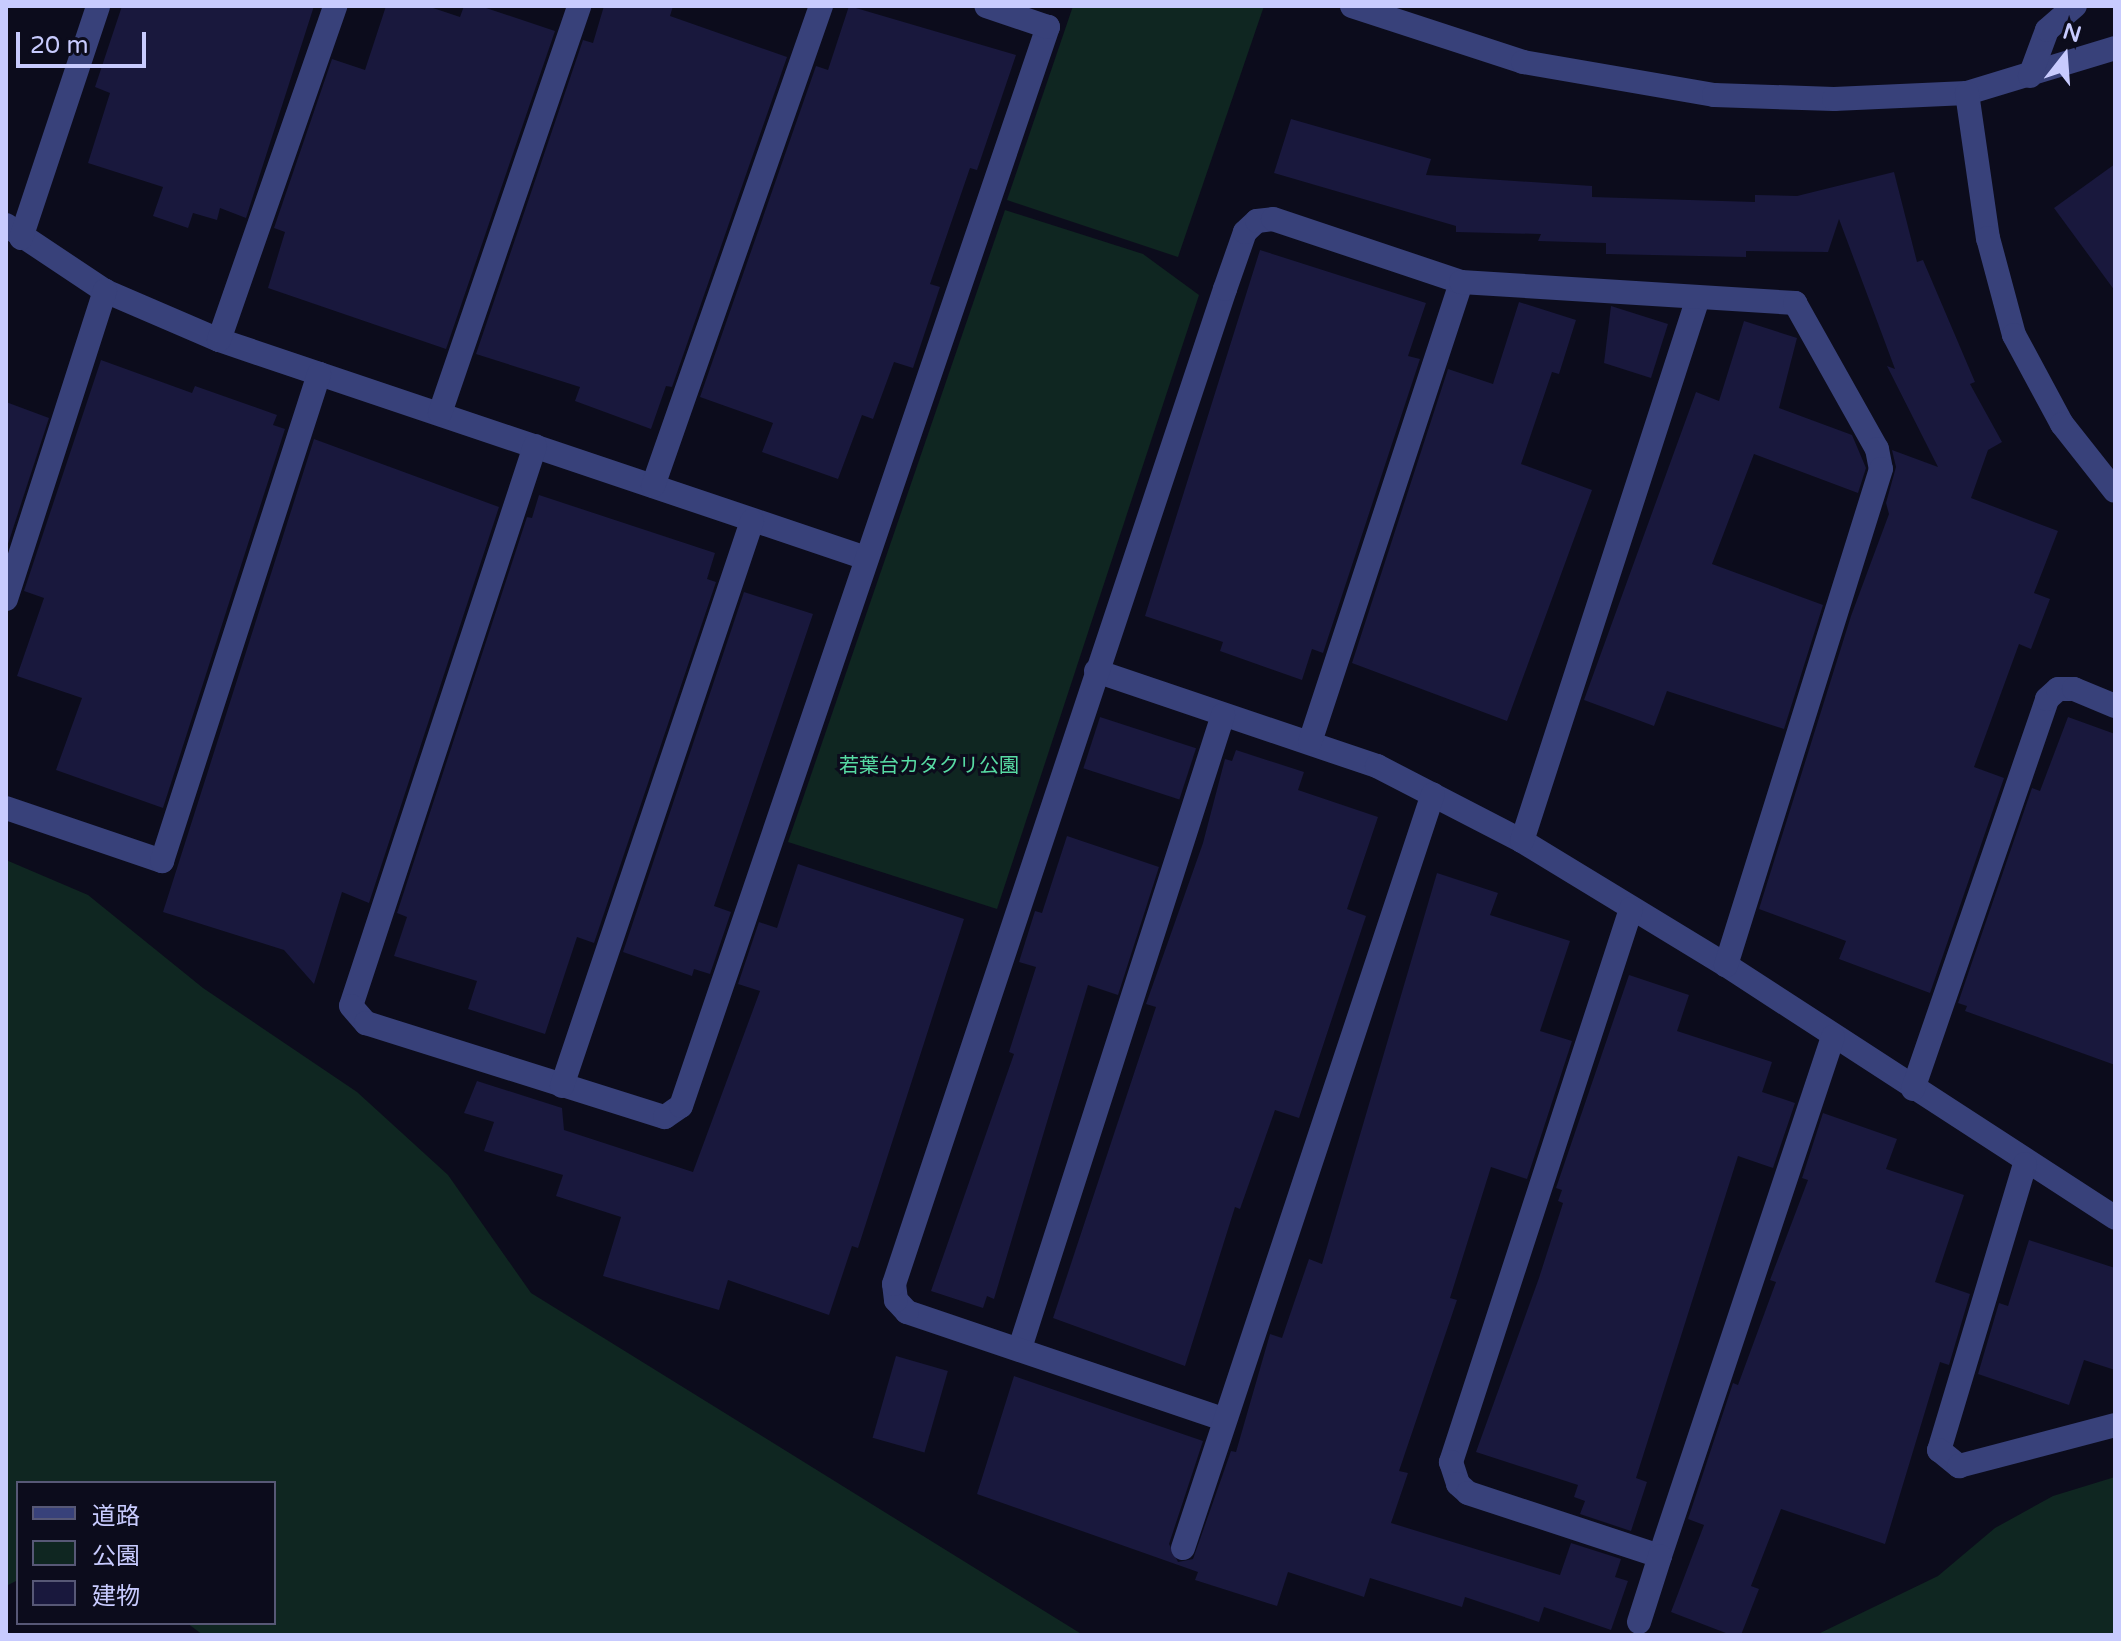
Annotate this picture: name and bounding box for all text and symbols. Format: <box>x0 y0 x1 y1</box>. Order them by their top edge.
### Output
scale bar <box>20 16 150 66</box>
north arrow <box>2025 16 2105 96</box>
text: N <box>2060 18 2084 48</box>
text: 20 m <box>30 31 88 60</box>
park label: 若葉台カタクリ公園 <box>839 754 1019 778</box>
legend <box>16 1481 276 1625</box>
text: 道路 <box>92 1502 140 1531</box>
text: 公園 <box>92 1542 140 1571</box>
text: 建物 <box>92 1582 140 1611</box>

